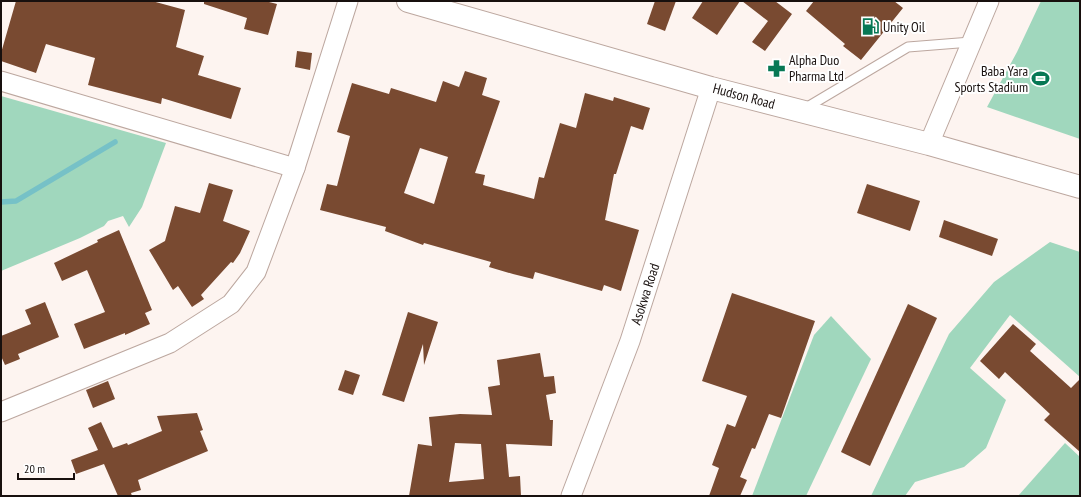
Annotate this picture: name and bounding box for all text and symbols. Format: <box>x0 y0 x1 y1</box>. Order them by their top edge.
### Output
fuel station icon: Unity Oil <box>860 17 880 37</box>
place label: Unity Oil <box>883 18 926 36</box>
place label: Alpha Duo Pharma Ltd <box>789 51 844 85</box>
pharmacy icon: Alpha Duo Pharma Ltd <box>766 58 786 78</box>
place label: Baba Yara Sports Stadium <box>954 62 1028 96</box>
sports icon: Baba Yara Sports Stadium <box>1031 69 1051 89</box>
street label: Hudson Road <box>711 79 777 113</box>
street label: Asokwa Road <box>627 261 663 327</box>
scale bar <box>18 455 74 481</box>
text: 20 m <box>24 461 45 476</box>

